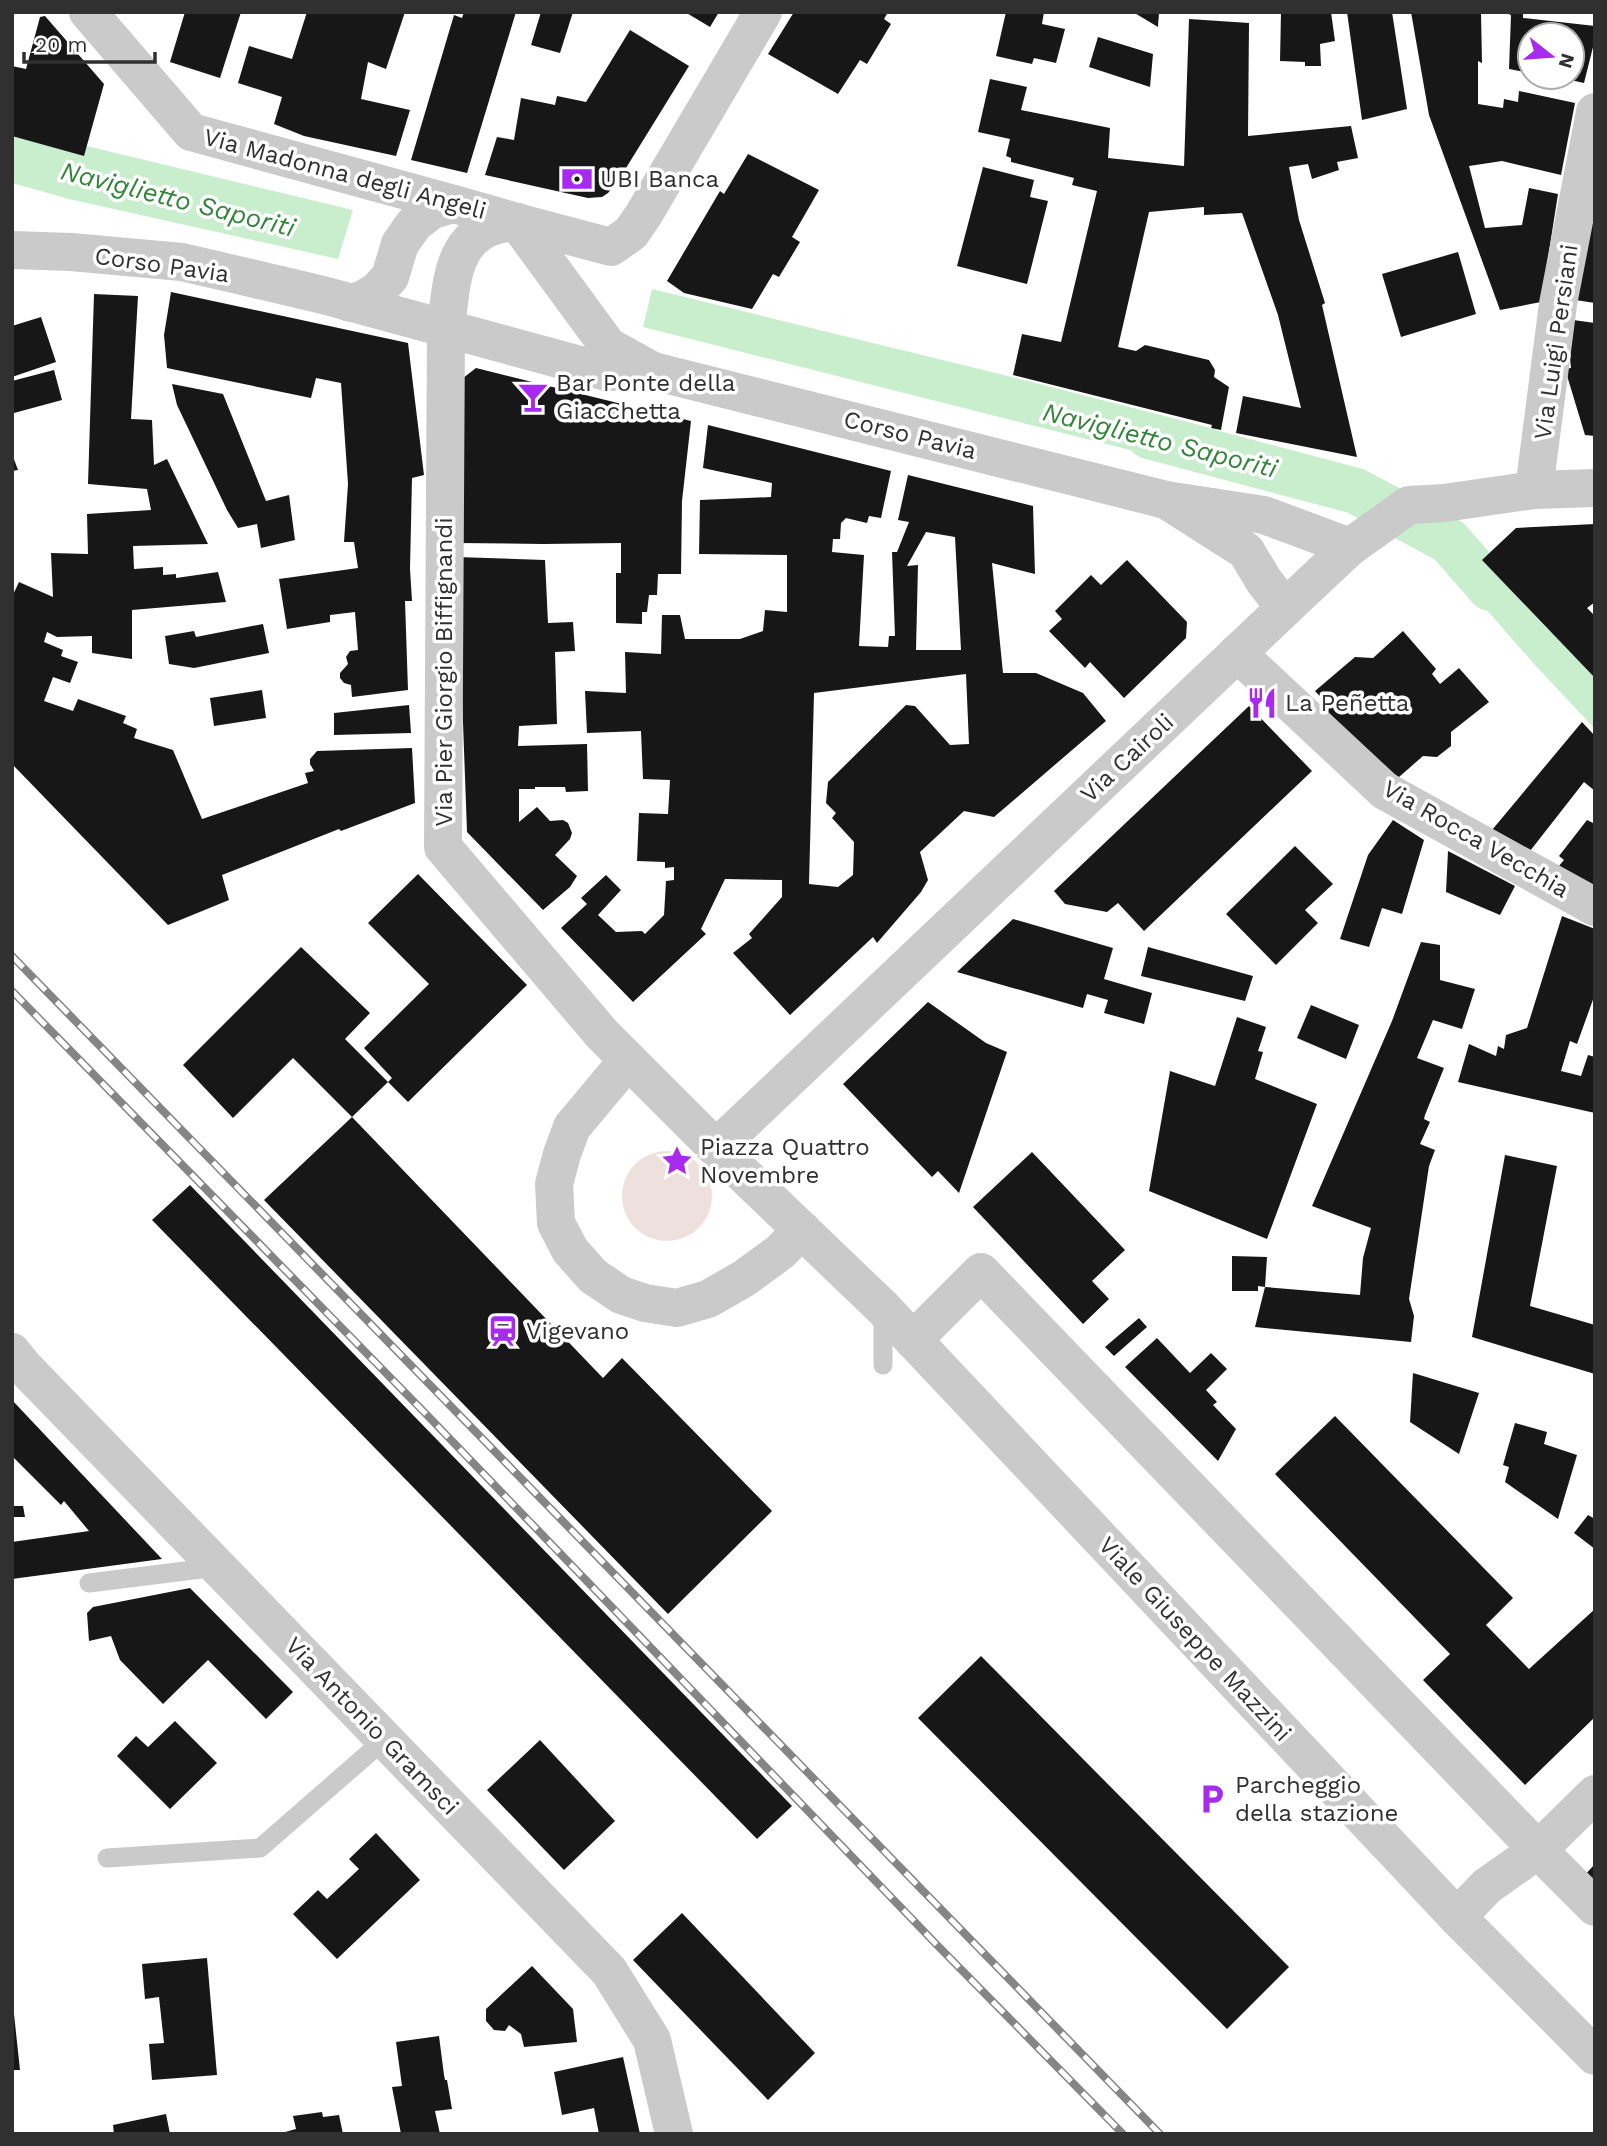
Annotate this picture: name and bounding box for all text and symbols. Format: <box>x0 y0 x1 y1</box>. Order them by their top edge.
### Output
scale bar <box>24 21 156 65</box>
north arrow <box>1516 21 1586 91</box>
text: 20 m <box>35 32 87 57</box>
text: N <box>1554 51 1580 71</box>
street label: Via Madonna degli Angeli <box>201 123 489 225</box>
water label: Naviglietto Saporiti <box>58 155 299 243</box>
bank icon: UBI Banca <box>560 162 594 196</box>
place label: UBI Banca <box>600 165 719 193</box>
street label: Corso Pavia <box>93 242 231 288</box>
street label: Via Luigi Persiani <box>1528 242 1584 442</box>
place label: Bar Ponte della Giacchetta <box>556 369 735 425</box>
bar icon: Bar Ponte della Giacchetta <box>516 380 550 414</box>
water label: Naviglietto Saporiti <box>1040 396 1281 484</box>
street label: Corso Pavia <box>841 405 979 465</box>
street label: Via Pier Giorgio Biffignandi <box>430 517 458 827</box>
restaurant icon: La Peñetta <box>1245 686 1279 720</box>
place label: La Peñetta <box>1285 689 1409 717</box>
street label: Via Cairoli <box>1075 708 1179 808</box>
street label: Via Rocca Vecchia <box>1378 774 1574 904</box>
place label: Piazza Quattro Novembre <box>700 1133 870 1189</box>
place icon: Piazza Quattro Novembre <box>660 1144 694 1178</box>
station icon: Vigevano <box>486 1314 520 1348</box>
place label: Vigevano <box>526 1317 629 1345</box>
street label: Viale Giuseppe Mazzini <box>1093 1531 1297 1747</box>
street label: Via Antonio Gramsci <box>280 1631 464 1821</box>
place label: Parcheggio della stazione <box>1235 1771 1398 1827</box>
parking icon: Parcheggio della stazione <box>1195 1782 1229 1816</box>

